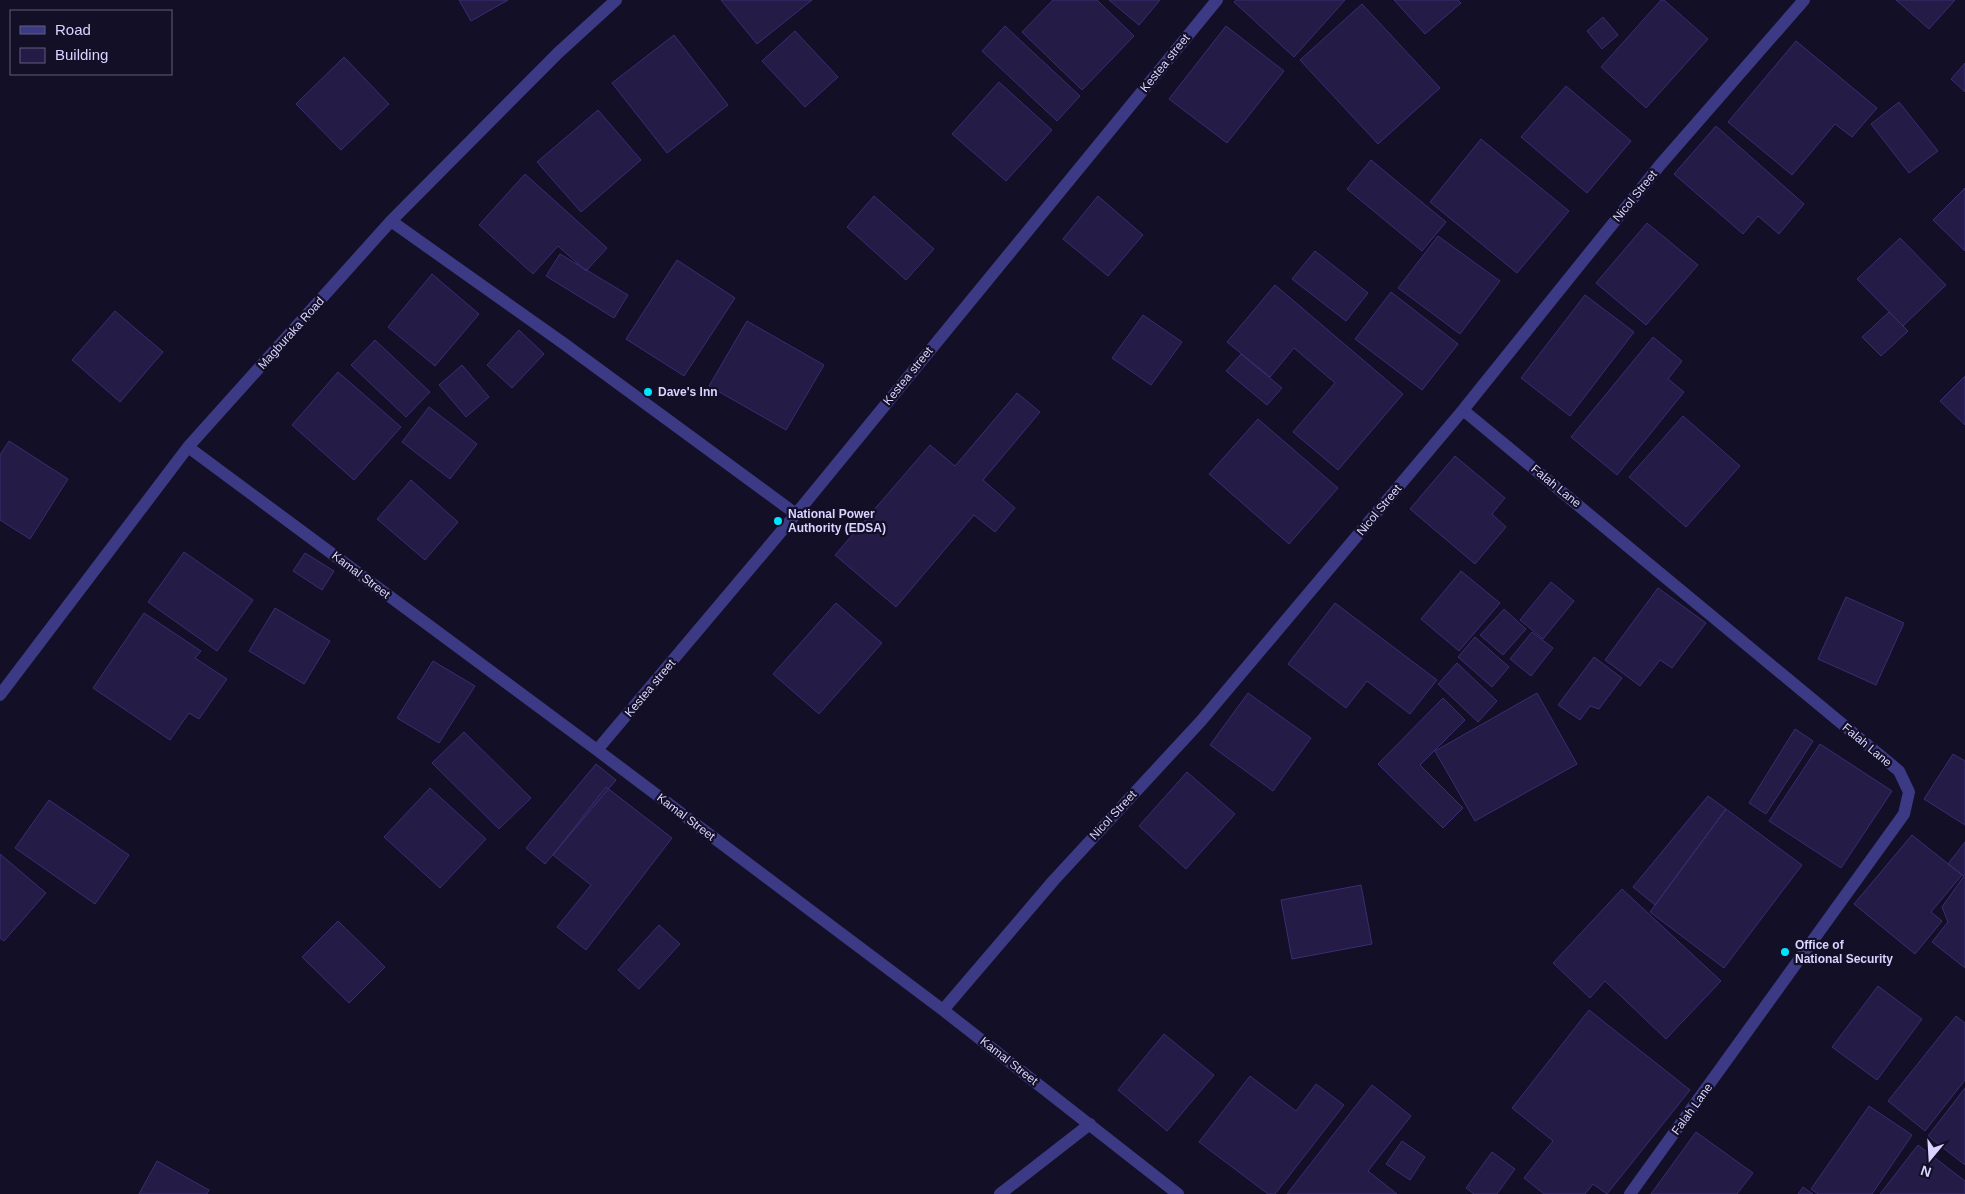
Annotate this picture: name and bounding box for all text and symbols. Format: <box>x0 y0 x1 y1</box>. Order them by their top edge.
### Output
legend <box>10 10 172 75</box>
text: Road <box>55 21 91 38</box>
street label: Kestea street <box>1137 31 1193 95</box>
text: Building <box>55 46 108 63</box>
street label: Nicol Street <box>1610 167 1660 225</box>
street label: Magburaka Road <box>255 294 327 372</box>
street label: Kestea street <box>880 344 936 408</box>
place label: Dave's Inn <box>658 385 718 399</box>
marker: Dave's Inn <box>642 386 654 398</box>
street label: Falah Lane <box>1528 462 1584 511</box>
street label: Nicol Street <box>1354 481 1405 538</box>
place label: National Power Authority (EDSA) <box>788 507 886 535</box>
marker: National Power Authority (EDSA) <box>772 515 784 527</box>
street label: Kamal Street <box>329 549 393 602</box>
street label: Kestea street <box>622 656 679 720</box>
street label: Falah Lane <box>1840 720 1895 770</box>
street label: Nicol Street <box>1087 787 1140 842</box>
street label: Kamal Street <box>654 791 718 844</box>
place label: Office of National Security <box>1795 938 1893 966</box>
marker: Office of National Security <box>1779 946 1791 958</box>
street label: Kamal Street <box>977 1034 1041 1088</box>
street label: Falah Lane <box>1669 1080 1716 1137</box>
north arrow <box>1905 1134 1955 1184</box>
text: N <box>1919 1162 1933 1181</box>

